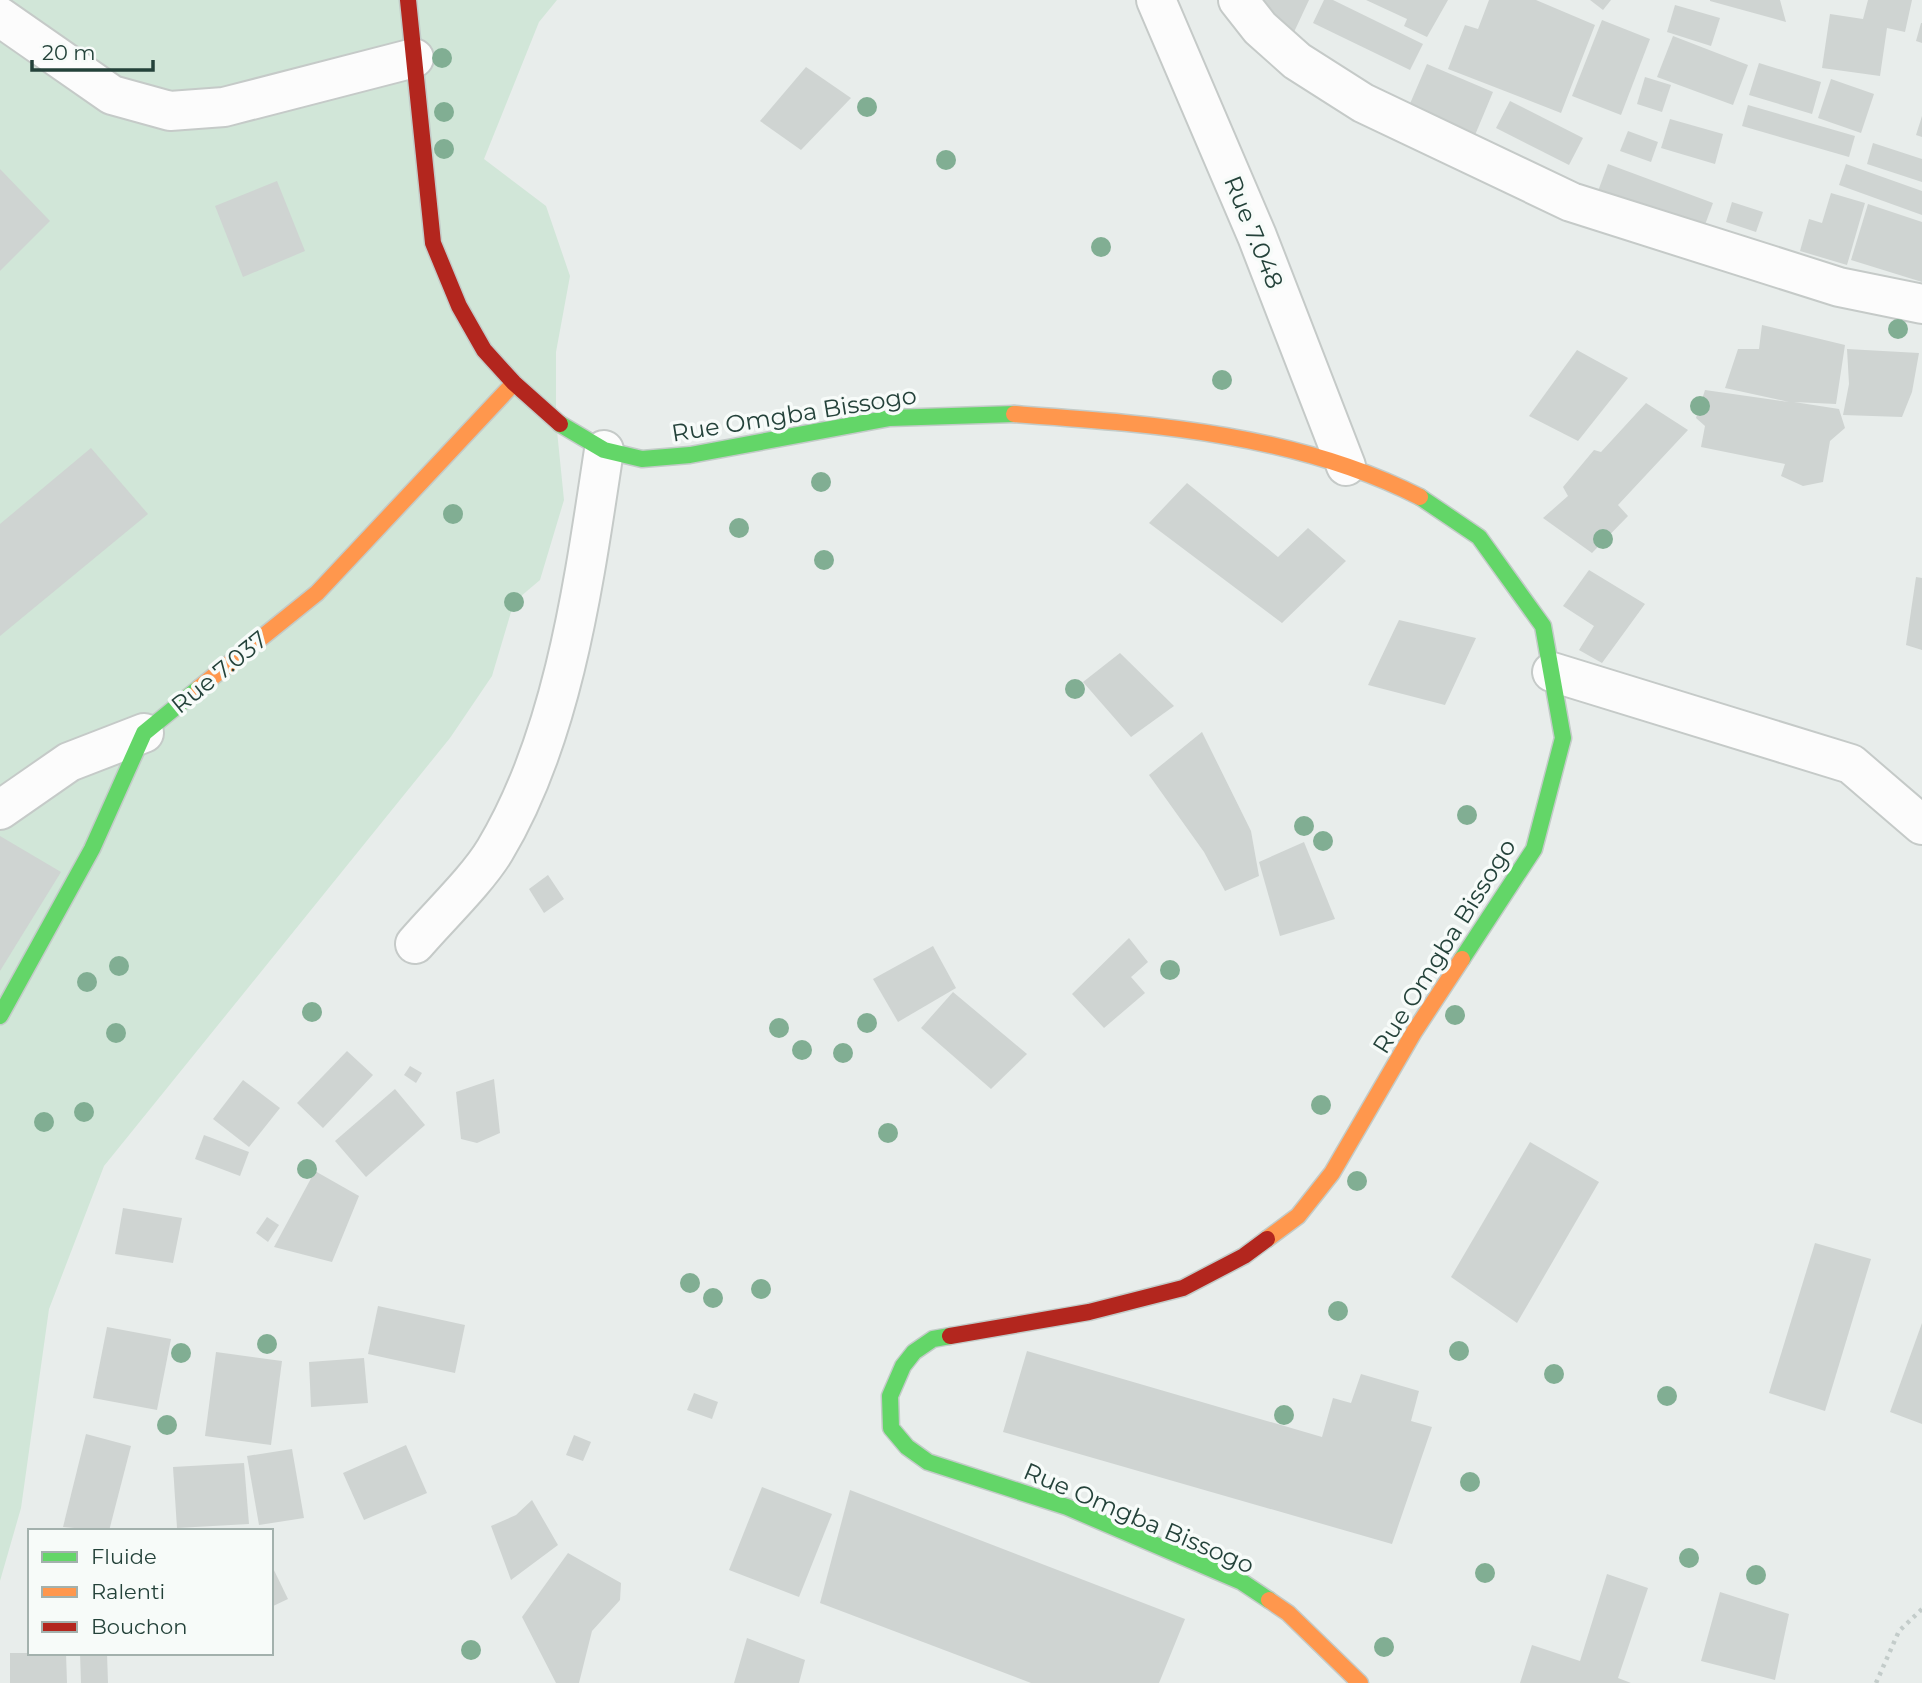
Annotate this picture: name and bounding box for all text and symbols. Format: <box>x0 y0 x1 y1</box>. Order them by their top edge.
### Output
scale bar <box>32 28 152 72</box>
text: 20 m <box>42 40 96 65</box>
street label: Rue 7.048 <box>1218 171 1290 293</box>
street label: Rue Omgba Bissogo <box>670 380 918 448</box>
street label: Rue 7.037 <box>165 625 273 719</box>
street label: Rue Omgba Bissogo <box>1366 833 1522 1059</box>
street label: Rue Omgba Bissogo <box>1019 1456 1259 1580</box>
legend <box>28 1529 273 1655</box>
text: Fluide <box>91 1544 157 1569</box>
text: Ralenti <box>91 1579 165 1604</box>
text: Bouchon <box>91 1614 187 1639</box>

